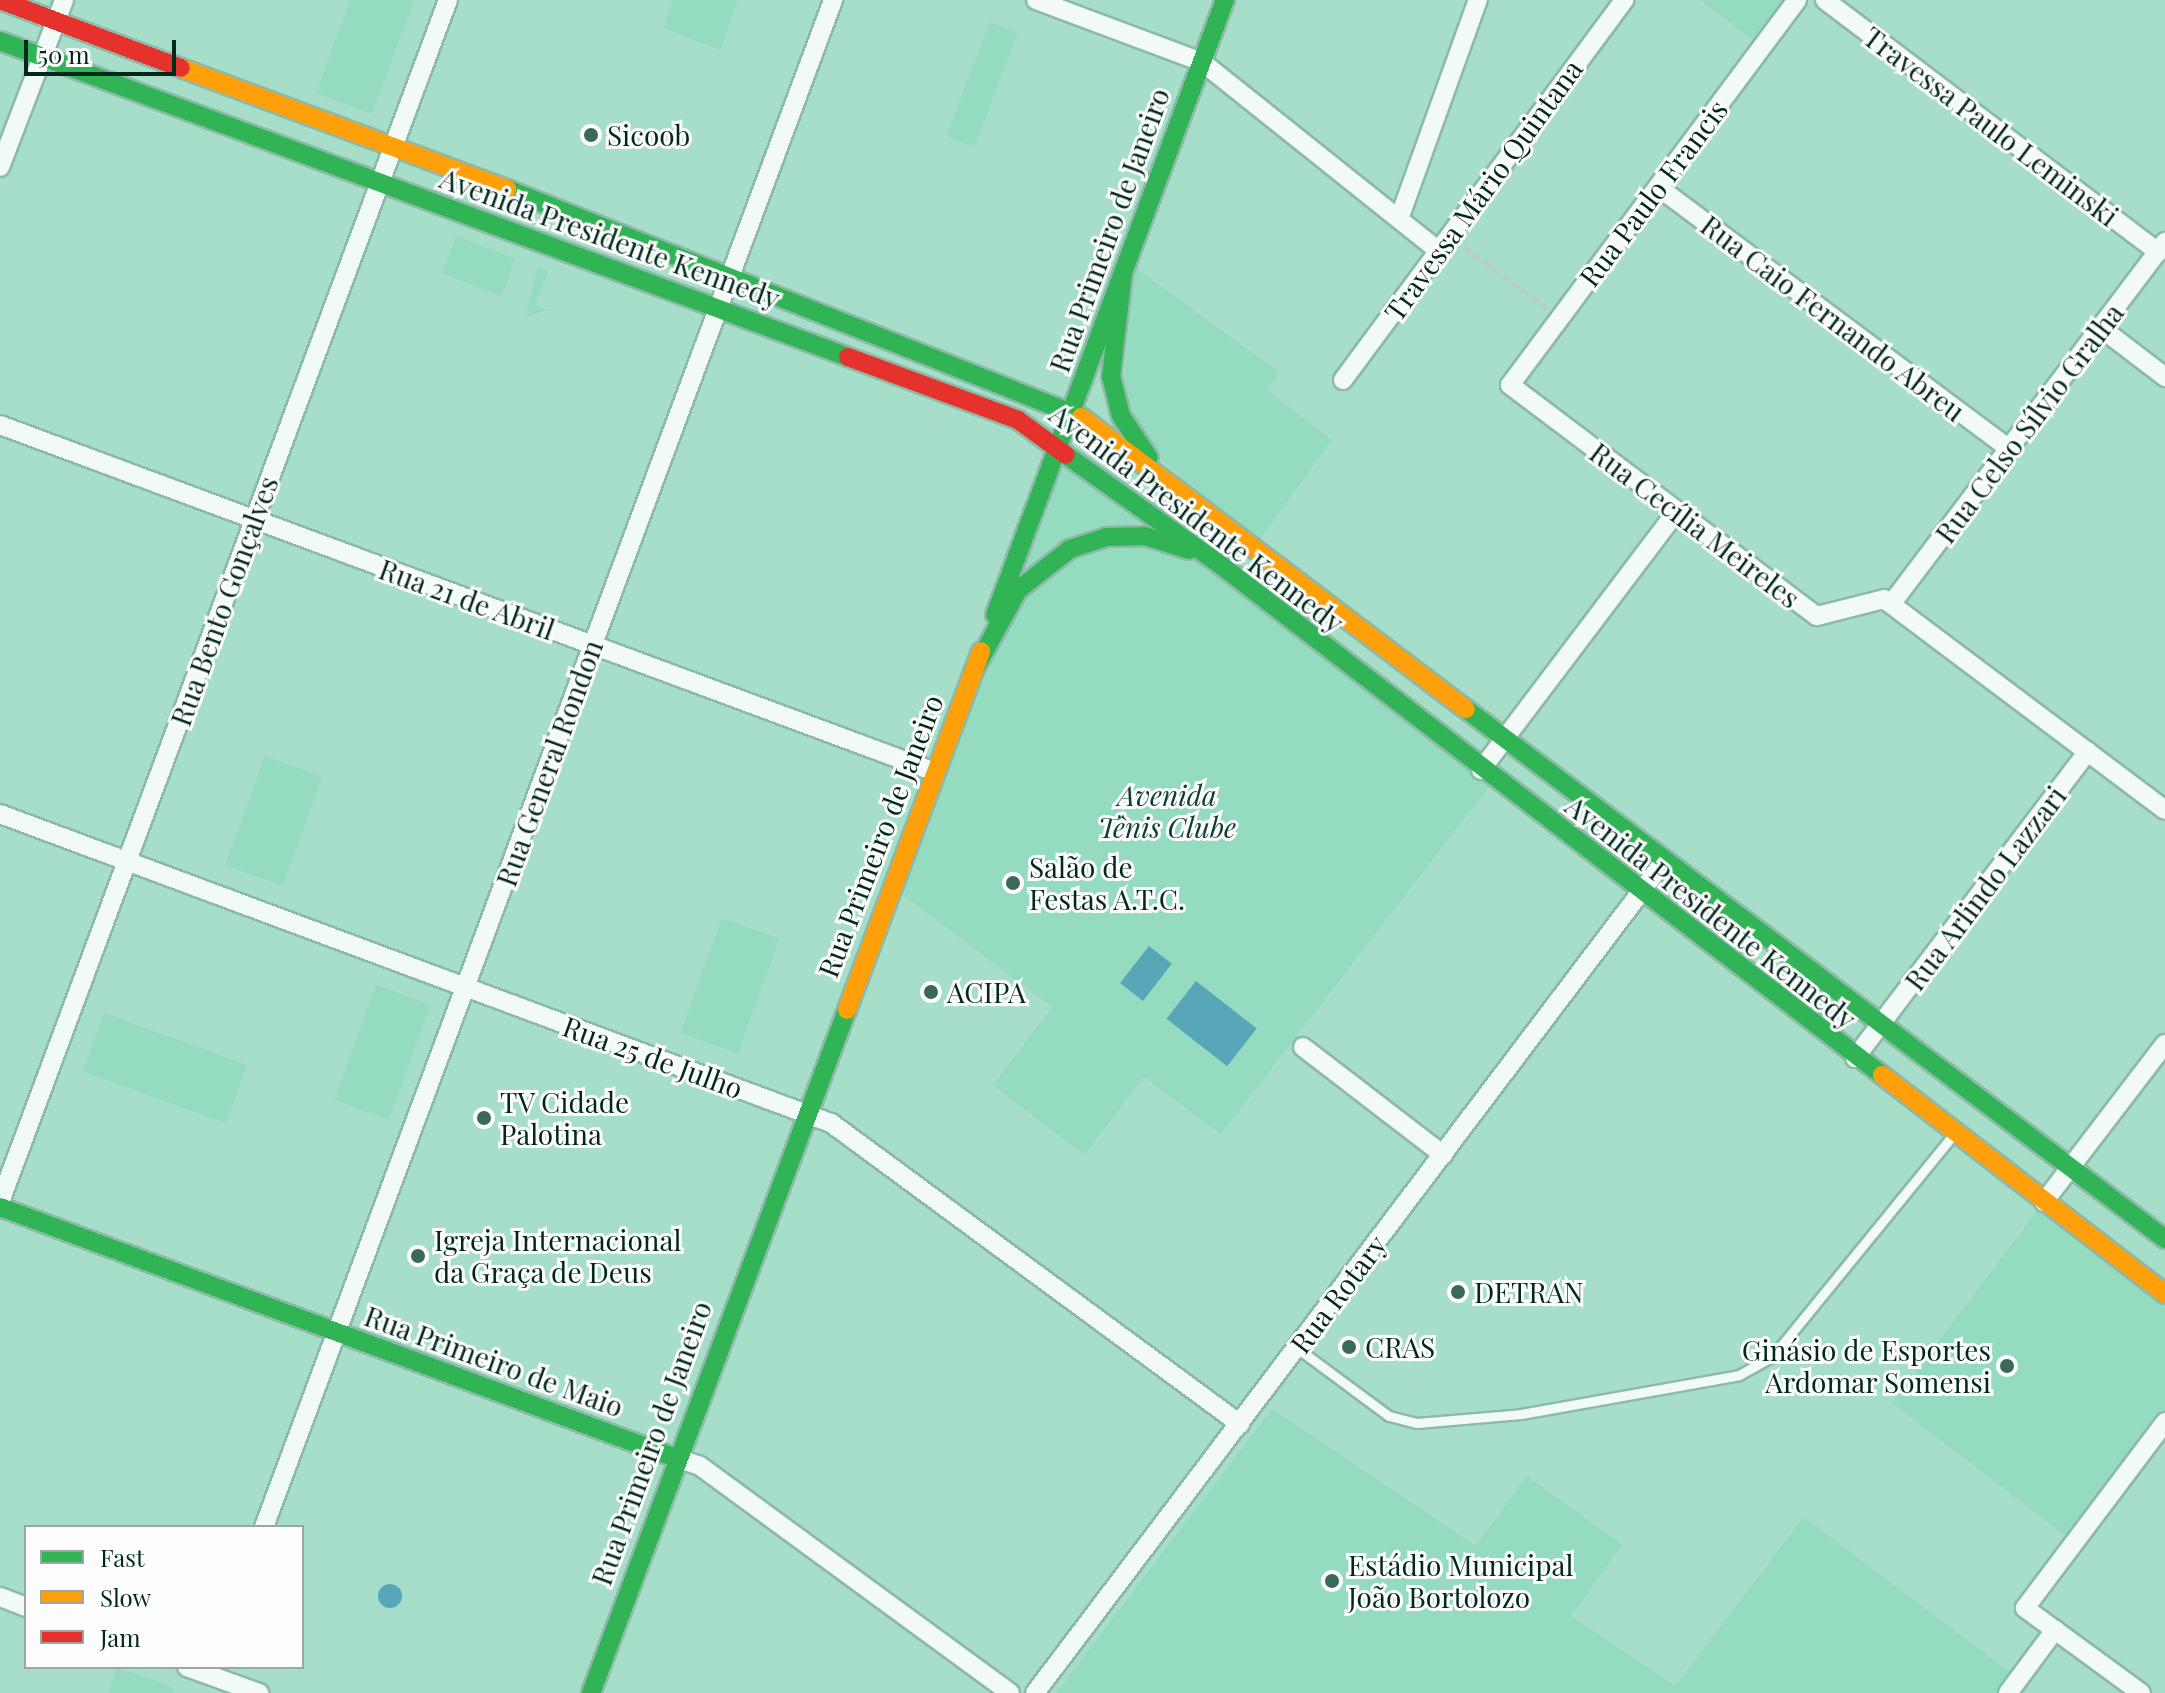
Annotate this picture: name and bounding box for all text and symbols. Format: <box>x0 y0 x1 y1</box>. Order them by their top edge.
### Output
street label: Travessa Paulo Leminski <box>1857 19 2125 233</box>
scale bar <box>28 24 180 74</box>
text: 50 m <box>38 38 90 70</box>
street label: Travessa Mário Quintana <box>1377 53 1589 327</box>
street label: Rua Primeiro de Janeiro <box>1042 83 1176 377</box>
street label: Rua Paulo Francis <box>1572 93 1734 293</box>
place label: Sicoob <box>607 118 690 152</box>
marker: Sicoob <box>582 126 600 144</box>
street label: Avenida Presidente Kennedy <box>435 161 785 315</box>
street label: Rua Caio Fernando Abreu <box>1694 207 1972 429</box>
street label: Rua Celso Sílvio Gralha <box>1928 296 2130 550</box>
street label: Avenida Presidente Kennedy <box>1043 396 1351 640</box>
street label: Rua Cecília Meireles <box>1583 435 1807 615</box>
street label: Rua Bento Gonçalves <box>163 472 285 730</box>
street label: Rua 21 de Abril <box>374 551 560 647</box>
street label: Rua General Rondon <box>489 635 609 891</box>
street label: Rua Primeiro de Janeiro <box>811 690 949 982</box>
park label: Avenida Tênis Clube <box>1098 778 1236 844</box>
street label: Rua Arlindo Lazzari <box>1897 779 2073 997</box>
street label: Avenida Presidente Kennedy <box>1559 788 1863 1036</box>
place label: Salão de Festas A.T.C. <box>1029 850 1186 916</box>
marker: Salão de Festas A.T.C. <box>1004 874 1022 892</box>
place label: ACIPA <box>947 975 1026 1009</box>
marker: ACIPA <box>922 983 940 1001</box>
street label: Rua 25 de Julho <box>558 1009 748 1105</box>
place label: TV Cidade Palotina <box>500 1085 630 1151</box>
marker: TV Cidade Palotina <box>475 1109 493 1127</box>
place label: Igreja Internacional da Graça de Deus <box>434 1223 682 1289</box>
street label: Rua Rotary <box>1283 1228 1393 1360</box>
marker: Igreja Internacional da Graça de Deus <box>409 1247 427 1265</box>
place label: DETRAN <box>1474 1275 1583 1309</box>
marker: DETRAN <box>1449 1283 1467 1301</box>
street label: Rua Primeiro de Janeiro <box>584 1296 718 1590</box>
street label: Rua Primeiro de Maio <box>360 1299 628 1423</box>
place label: CRAS <box>1365 1330 1435 1364</box>
place label: Ginásio de Esportes Ardomar Somensi <box>1742 1333 1991 1399</box>
marker: CRAS <box>1340 1338 1358 1356</box>
marker: Ginásio de Esportes Ardomar Somensi <box>1998 1357 2016 1375</box>
legend <box>24 1525 304 1669</box>
text: Fast <box>100 1541 145 1573</box>
place label: Estádio Municipal João Bortolozo <box>1348 1548 1574 1614</box>
marker: Estádio Municipal João Bortolozo <box>1323 1572 1341 1590</box>
text: Slow <box>100 1581 151 1613</box>
text: Jam <box>100 1621 141 1653</box>

